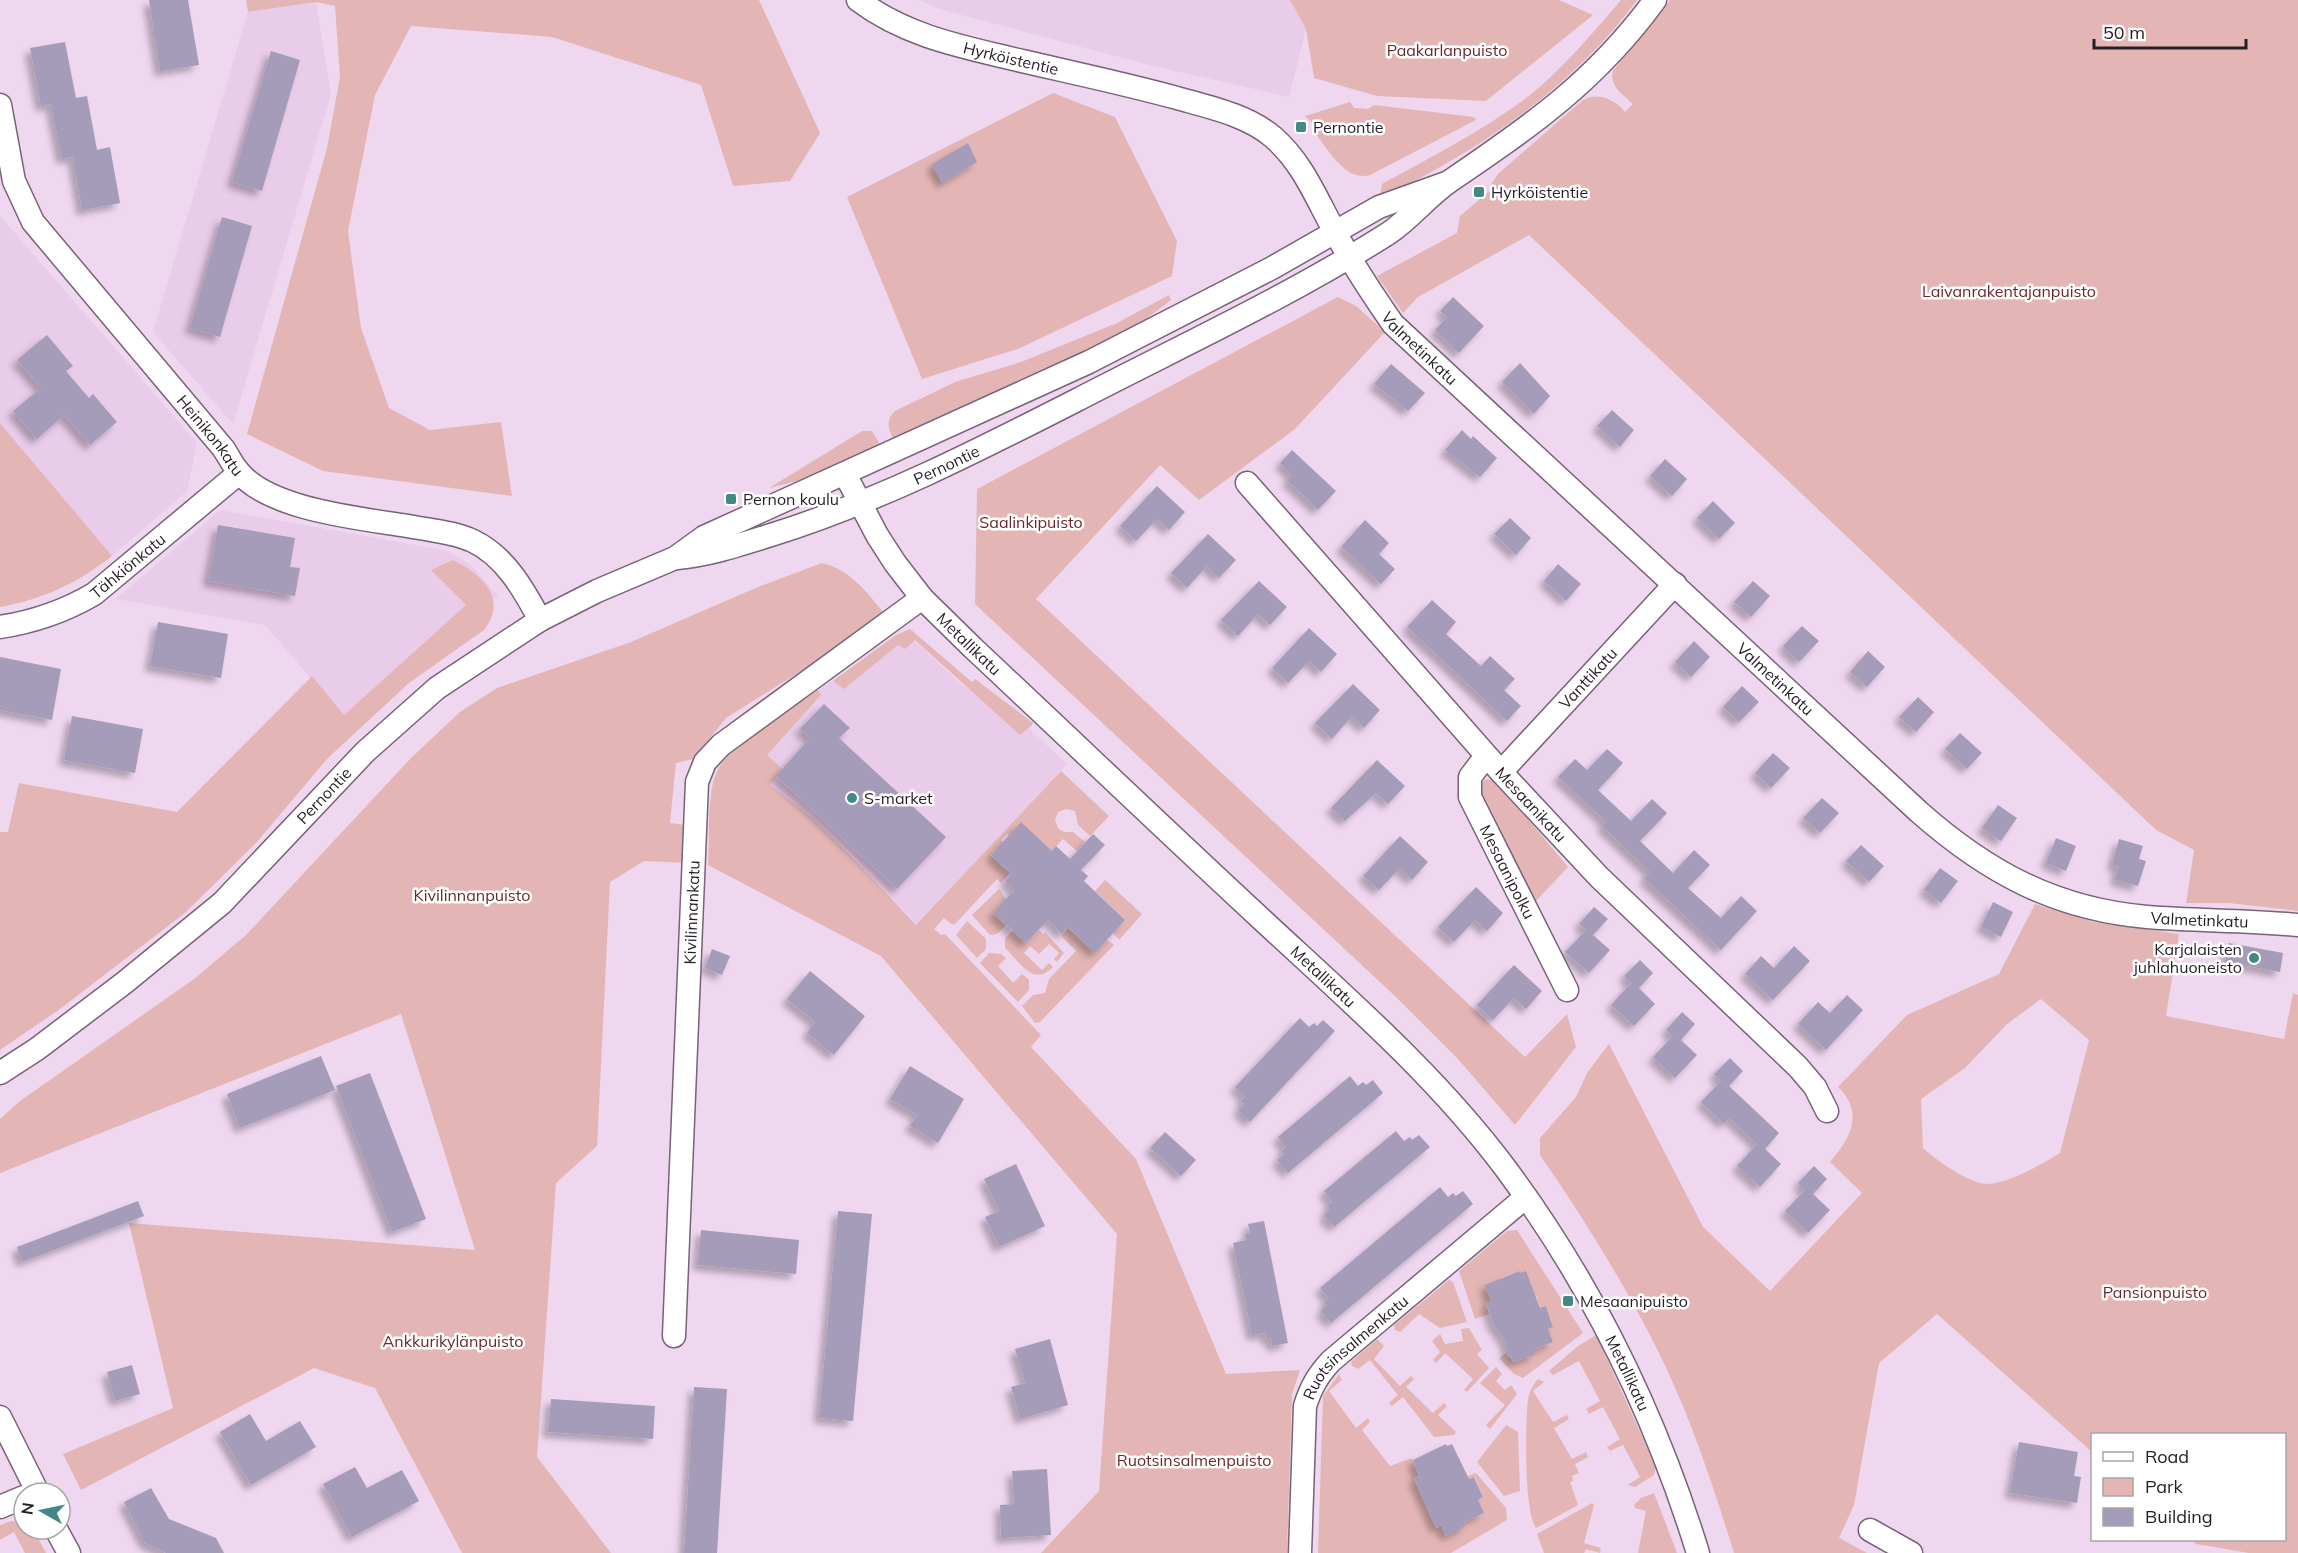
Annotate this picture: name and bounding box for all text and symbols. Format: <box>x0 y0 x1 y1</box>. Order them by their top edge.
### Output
scale bar <box>2094 12 2246 50</box>
text: 50 m <box>2103 21 2145 44</box>
street label: Hyrköistentie <box>961 37 1061 79</box>
park label: Paakarlanpuisto <box>1387 40 1507 60</box>
place label: Pernontie <box>1313 117 1384 137</box>
marker: Pernontie <box>1294 120 1308 134</box>
place label: Hyrköistentie <box>1491 182 1588 202</box>
marker: Hyrköistentie <box>1472 185 1486 199</box>
park label: Laivanrakentajanpuisto <box>1922 281 2096 301</box>
street label: Valmetinkatu <box>1377 308 1462 389</box>
street label: Heinikonkatu <box>173 391 248 480</box>
street label: Pernontie <box>910 441 983 489</box>
place label: Pernon koulu <box>743 489 839 509</box>
marker: Pernon koulu <box>724 492 738 506</box>
park label: Saalinkipuisto <box>979 512 1083 532</box>
street label: Tähkiönkatu <box>86 529 169 603</box>
street label: Metallikatu <box>933 608 1005 679</box>
street label: Valmetinkatu <box>1733 638 1818 720</box>
street label: Vanttikatu <box>1555 643 1621 713</box>
street label: Pernontie <box>292 763 355 828</box>
street label: Mesaanikatu <box>1491 763 1571 846</box>
place label: S-market <box>864 788 933 808</box>
marker: S-market <box>845 791 859 805</box>
street label: Mesaanipolku <box>1476 821 1540 922</box>
street label: Kivilinnankatu <box>679 860 704 965</box>
park label: Kivilinnanpuisto <box>414 885 530 905</box>
street label: Valmetinkatu <box>2150 907 2249 932</box>
place label: Karjalaisten juhlahuoneisto <box>2133 939 2242 977</box>
street label: Metallikatu <box>1287 941 1360 1011</box>
marker: Karjalaisten juhlahuoneisto <box>2247 951 2261 965</box>
park label: Pansionpuisto <box>2103 1282 2207 1302</box>
street label: Ruotsinsalmenkatu <box>1298 1291 1412 1402</box>
place label: Mesaanipuisto <box>1580 1291 1688 1311</box>
marker: Mesaanipuisto <box>1561 1294 1575 1308</box>
park label: Ankkurikylänpuisto <box>383 1331 523 1351</box>
street label: Metallikatu <box>1601 1332 1654 1414</box>
legend <box>2091 1433 2286 1541</box>
text: Road <box>2145 1445 2189 1468</box>
park label: Ruotsinsalmenpuisto <box>1117 1450 1271 1470</box>
text: Park <box>2145 1475 2184 1498</box>
north arrow <box>12 1481 72 1541</box>
text: N <box>16 1501 38 1516</box>
text: Building <box>2145 1505 2213 1528</box>

